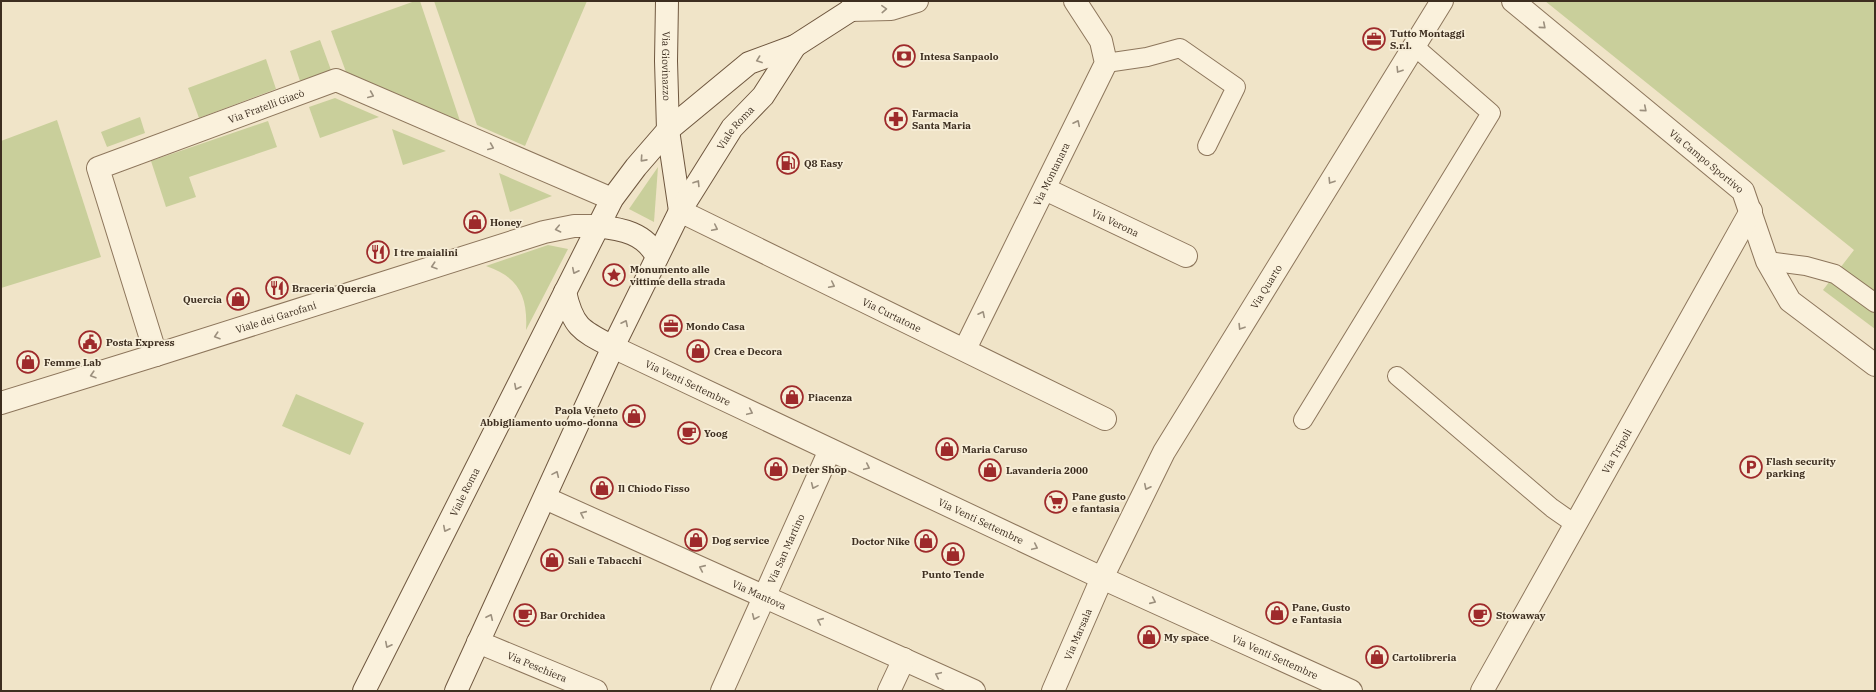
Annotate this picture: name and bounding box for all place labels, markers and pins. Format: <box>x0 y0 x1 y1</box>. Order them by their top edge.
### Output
office icon: Tutto Montaggi S.r.l. <box>1361 26 1387 52</box>
place label: Tutto Montaggi S.r.l. <box>1390 27 1465 52</box>
bank icon: Intesa Sanpaolo <box>891 43 917 69</box>
place label: Intesa Sanpaolo <box>920 50 999 63</box>
pharmacy icon: Farmacia Santa Maria <box>883 106 909 132</box>
place label: Farmacia Santa Maria <box>912 107 971 132</box>
fuel station icon: Q8 Easy <box>775 150 801 176</box>
place label: Q8 Easy <box>804 157 843 170</box>
shop icon: Honey <box>462 209 488 235</box>
place label: Honey <box>490 216 522 229</box>
restaurant icon: I tre maialini <box>365 239 391 265</box>
place label: I tre maialini <box>394 246 459 259</box>
place icon: Monumento alle vittime della strada <box>601 262 627 288</box>
place label: Monumento alle vittime della strada <box>630 263 726 288</box>
restaurant icon: Braceria Quercia <box>264 275 290 301</box>
place label: Braceria Quercia <box>292 282 376 295</box>
shop icon: Quercia <box>225 286 251 312</box>
place label: Quercia <box>183 293 222 306</box>
office icon: Mondo Casa <box>658 313 684 339</box>
place label: Mondo Casa <box>686 320 745 333</box>
public building icon: Posta Express <box>77 329 103 355</box>
place label: Posta Express <box>106 336 175 349</box>
shop icon: Crea e Decora <box>685 338 711 364</box>
place label: Crea e Decora <box>714 345 782 358</box>
shop icon: Femme Lab <box>15 349 41 375</box>
place label: Femme Lab <box>44 356 101 369</box>
shop icon: Piacenza <box>779 384 805 410</box>
place label: Piacenza <box>808 391 853 404</box>
shop icon: Paola Veneto Abbigliamento uomo-donna <box>621 403 647 429</box>
place label: Paola Veneto Abbigliamento uomo-donna <box>480 404 618 429</box>
cafe icon: Yoog <box>676 420 702 446</box>
place label: Yoog <box>704 427 728 440</box>
shop icon: Maria Caruso <box>934 436 960 462</box>
place label: Maria Caruso <box>962 443 1028 456</box>
parking icon: Flash security parking <box>1738 454 1764 480</box>
place label: Flash security parking <box>1766 455 1836 480</box>
shop icon: Deter Shop <box>763 456 789 482</box>
shop icon: Lavanderia 2000 <box>977 457 1003 483</box>
place label: Deter Shop <box>792 463 847 476</box>
place label: Lavanderia 2000 <box>1006 464 1088 477</box>
shop icon: Il Chiodo Fisso <box>589 475 615 501</box>
place label: Il Chiodo Fisso <box>618 482 690 495</box>
supermarket icon: Pane gusto e fantasia <box>1043 489 1069 515</box>
place label: Pane gusto e fantasia <box>1072 490 1126 515</box>
shop icon: Dog service <box>683 527 709 553</box>
shop icon: Doctor Nike <box>913 528 939 554</box>
place label: Dog service <box>712 534 770 547</box>
place label: Doctor Nike <box>851 535 910 548</box>
shop icon: Punto Tende <box>940 541 966 567</box>
shop icon: Sali e Tabacchi <box>539 547 565 573</box>
place label: Sali e Tabacchi <box>568 554 643 567</box>
place label: Punto Tende <box>922 568 985 581</box>
shop icon: Pane, Gusto e Fantasia <box>1264 600 1290 626</box>
place label: Pane, Gusto e Fantasia <box>1292 601 1351 626</box>
cafe icon: Bar Orchidea <box>512 602 538 628</box>
cafe icon: Stowaway <box>1467 602 1493 628</box>
place label: Bar Orchidea <box>540 609 606 622</box>
place label: Stowaway <box>1496 609 1546 622</box>
shop icon: My space <box>1136 624 1162 650</box>
place label: My space <box>1164 631 1210 644</box>
shop icon: Cartolibreria <box>1364 644 1390 670</box>
place label: Cartolibreria <box>1392 651 1457 664</box>

